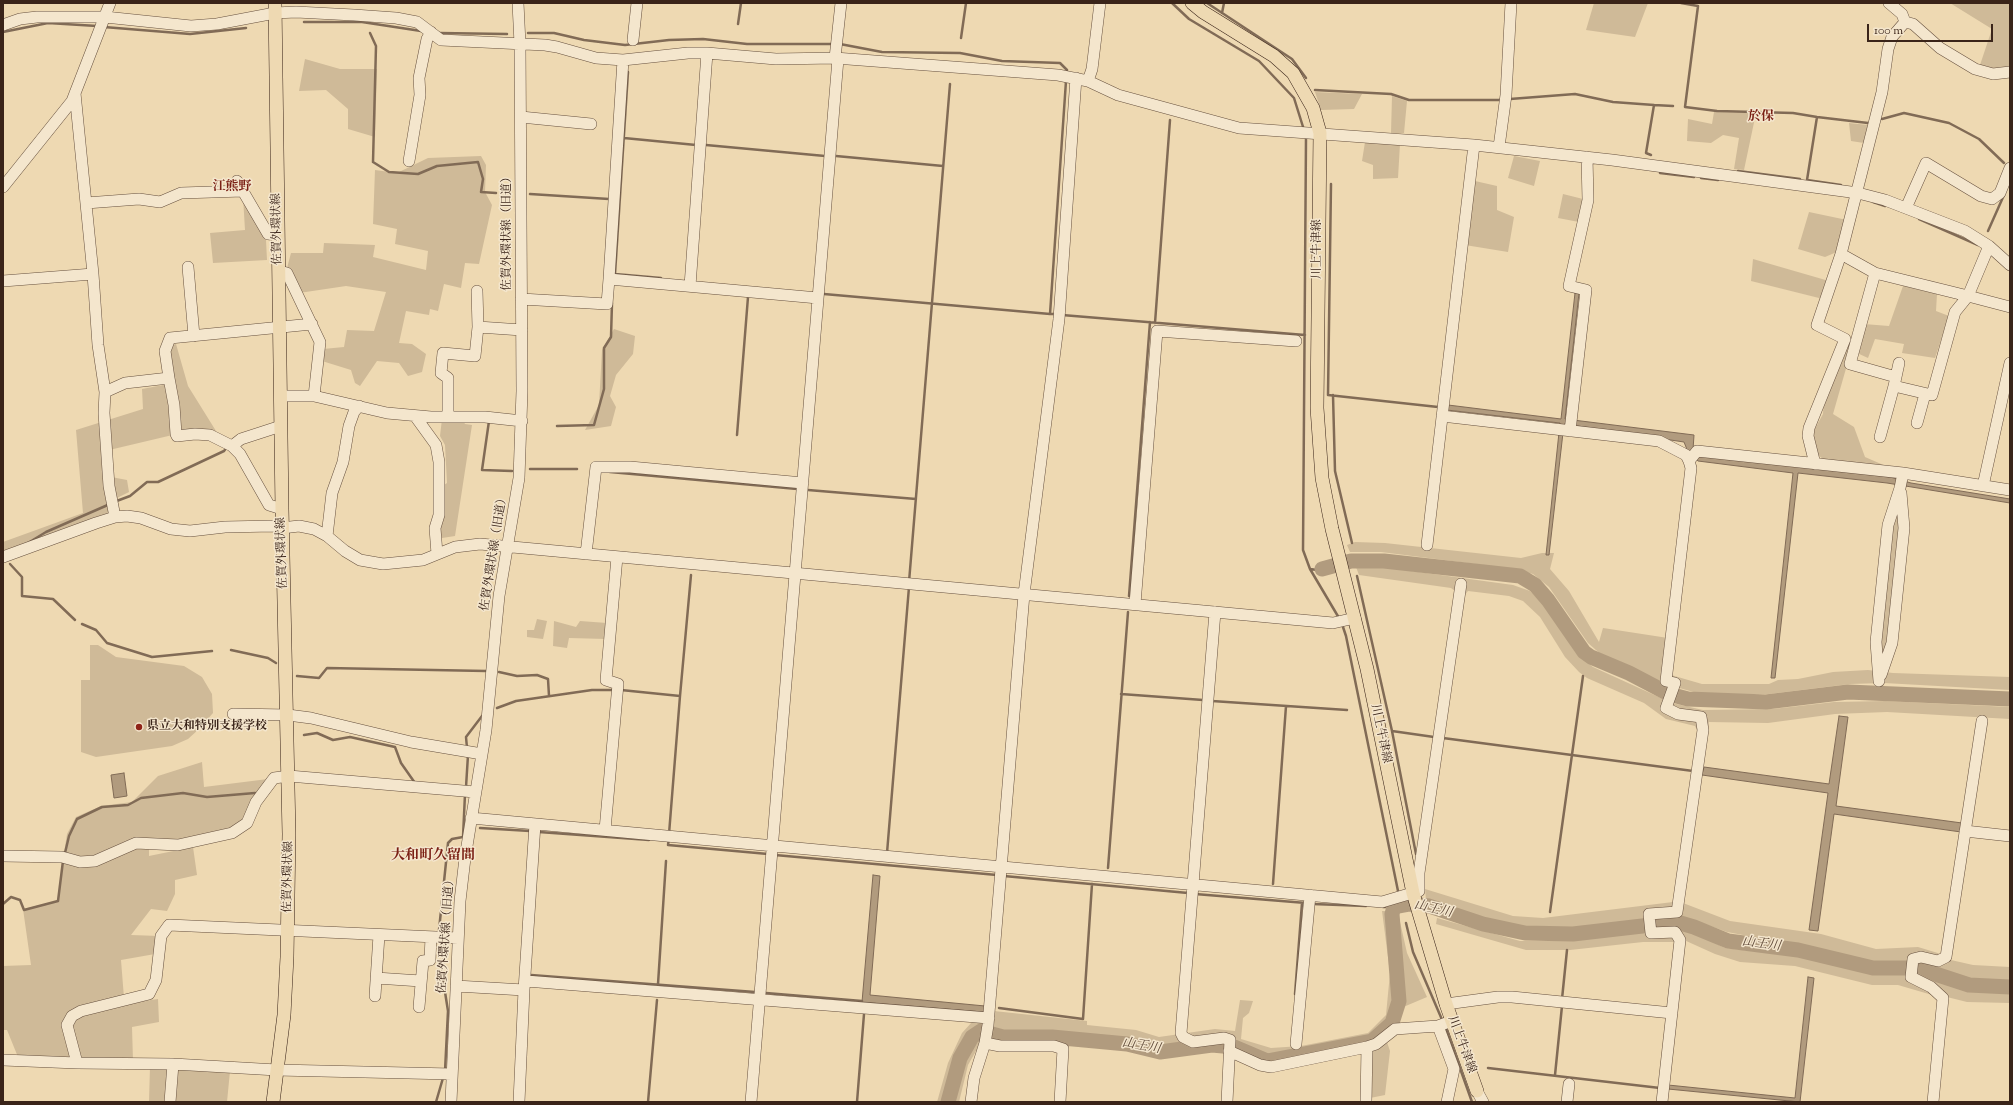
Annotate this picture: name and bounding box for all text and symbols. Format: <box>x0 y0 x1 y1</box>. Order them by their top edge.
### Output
scale bar <box>1869 16 1995 42</box>
text: 100 m <box>1874 22 1903 40</box>
district label: 於保 <box>1748 110 1774 126</box>
street label: 佐賀外環状線（旧道） <box>501 171 515 291</box>
district label: 江熊野 <box>213 180 251 196</box>
street label: 佐賀外環状線 <box>270 193 286 265</box>
street label: 川上牛津線 <box>1311 219 1325 279</box>
street label: 佐賀外環状線（旧道） <box>479 492 511 612</box>
street label: 佐賀外環状線 <box>275 517 291 589</box>
street label: 川上牛津線 <box>1367 703 1393 765</box>
place label: 県立大和特別支援学校 <box>147 720 267 734</box>
marker: 県立大和特別支援学校 <box>134 722 144 732</box>
street label: 佐賀外環状線 <box>281 841 297 913</box>
district label: 大和町久留間 <box>391 849 475 865</box>
street label: 佐賀外環状線（旧道） <box>436 874 458 994</box>
water label: 山王川 <box>1412 898 1454 922</box>
water label: 山王川 <box>1741 935 1781 955</box>
street label: 川上牛津線 <box>1444 1014 1478 1076</box>
water label: 山王川 <box>1120 1036 1162 1058</box>

